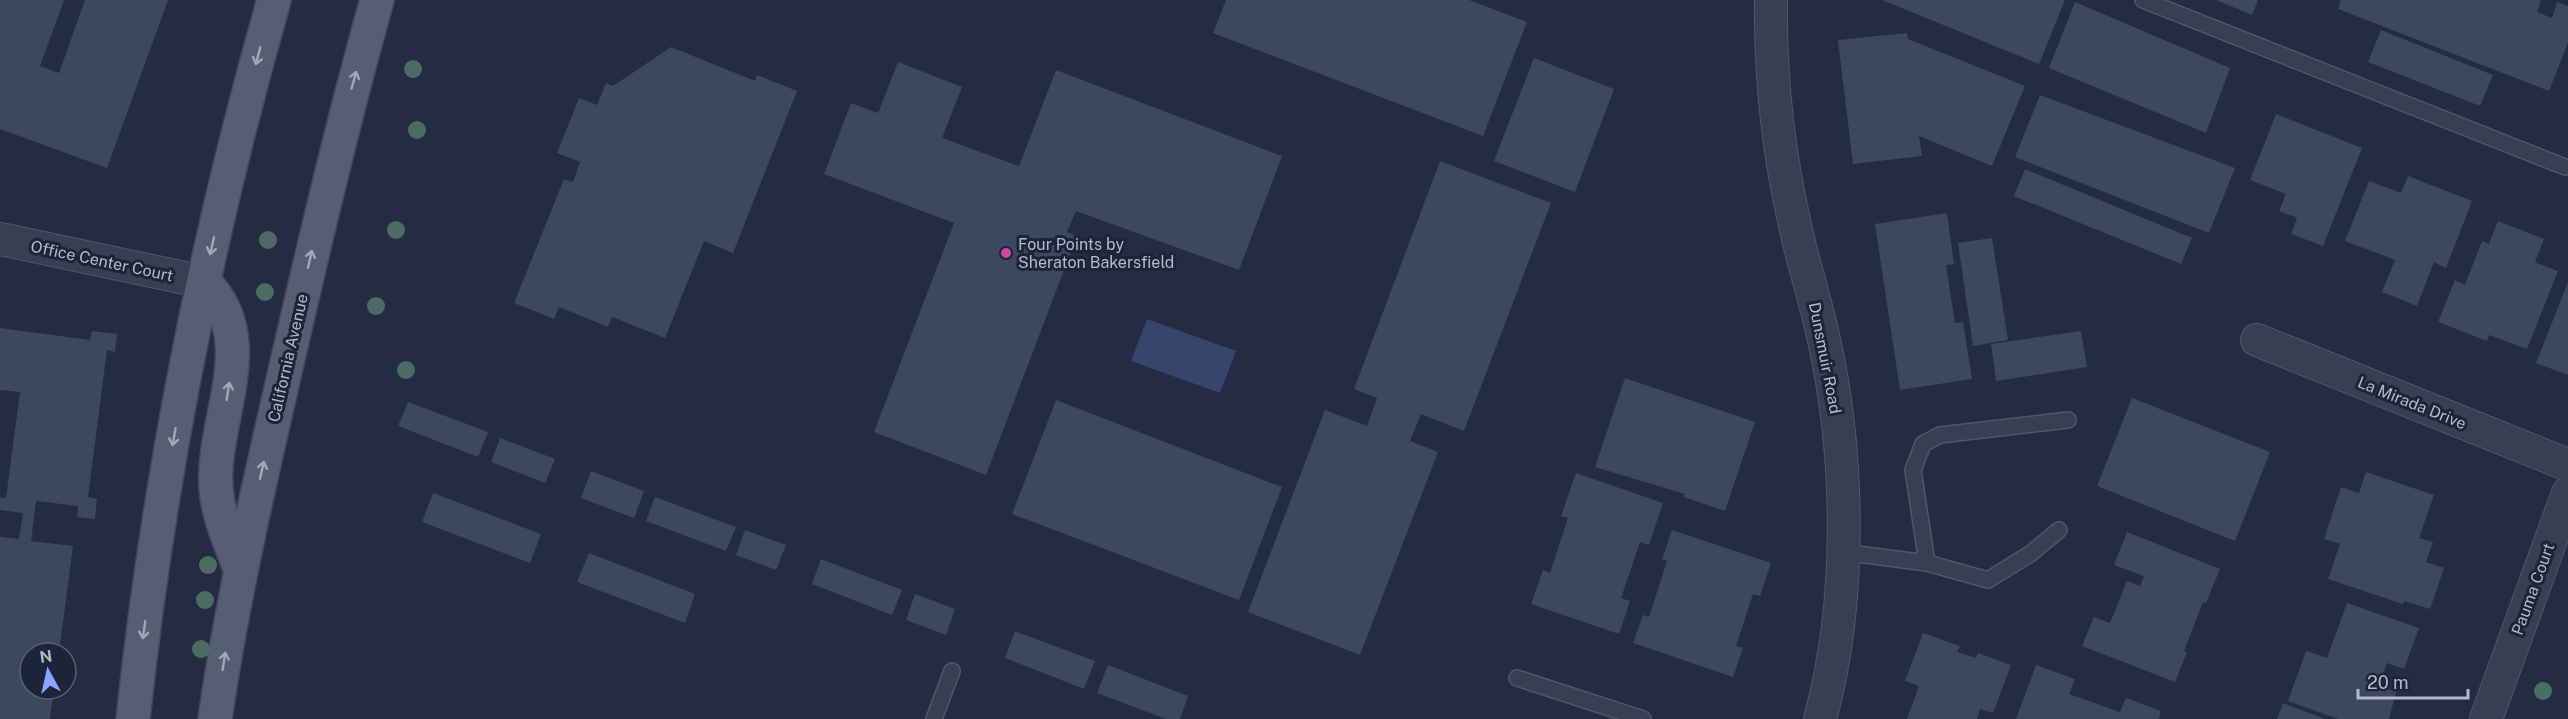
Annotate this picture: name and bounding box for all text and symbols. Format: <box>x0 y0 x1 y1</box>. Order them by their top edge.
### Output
one-way arrow <box>252 47 263 66</box>
one-way arrow <box>349 71 360 90</box>
place label: Four Points by Sheraton Bakersfield <box>1018 235 1174 272</box>
one-way arrow <box>206 236 217 255</box>
street label: Office Center Court <box>29 237 175 285</box>
marker: Four Points by Sheraton Bakersfield <box>999 246 1013 260</box>
one-way arrow <box>305 250 316 270</box>
street label: California Avenue <box>264 292 312 424</box>
street label: Dunsmuir Road <box>1805 301 1845 415</box>
street label: La Mirada Drive <box>2355 373 2469 433</box>
one-way arrow <box>223 381 234 401</box>
one-way arrow <box>168 427 179 446</box>
one-way arrow <box>257 461 269 480</box>
street label: Pauma Court <box>2508 540 2558 638</box>
one-way arrow <box>138 619 149 639</box>
north arrow <box>18 641 78 701</box>
text: N <box>38 646 54 667</box>
one-way arrow <box>219 652 230 672</box>
scale bar <box>2358 662 2468 700</box>
text: 20 m <box>2367 672 2409 693</box>

